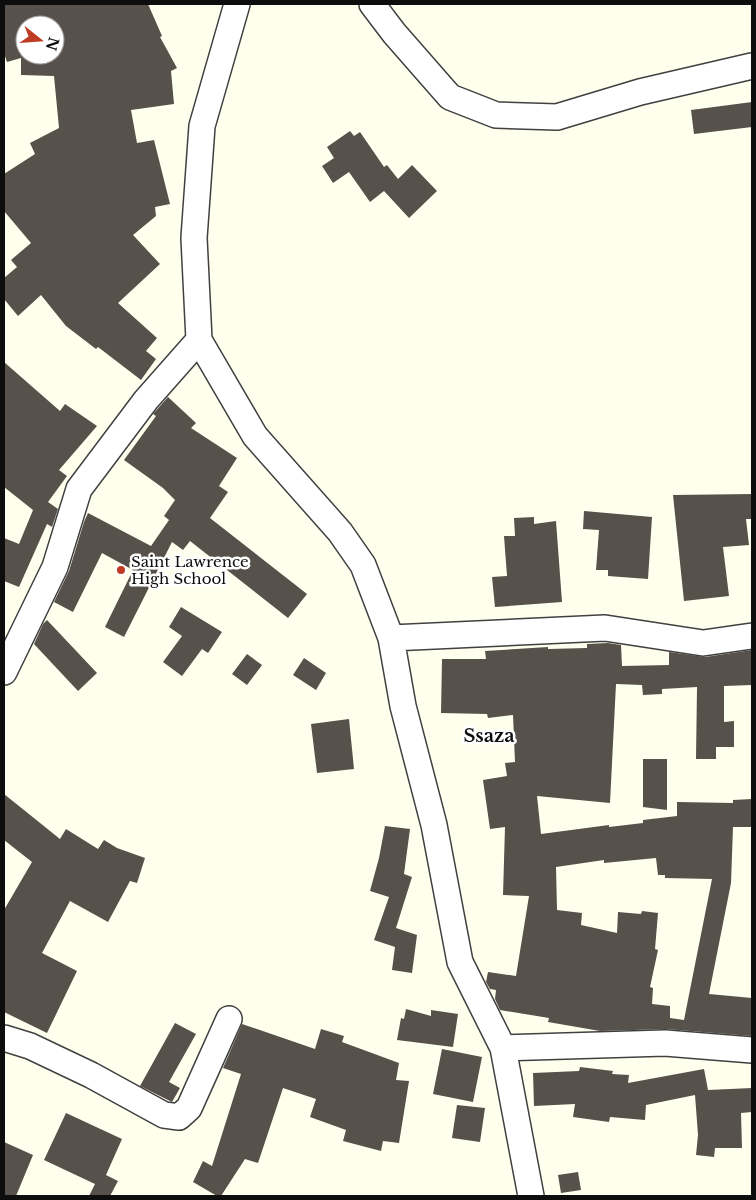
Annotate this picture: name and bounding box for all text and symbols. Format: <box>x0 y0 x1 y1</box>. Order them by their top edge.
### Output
north arrow <box>15 15 65 65</box>
text: N <box>42 35 63 53</box>
place label: Saint Lawrence High School <box>131 552 249 588</box>
marker: Saint Lawrence High School <box>115 564 127 576</box>
district label: Ssaza <box>463 725 515 747</box>

